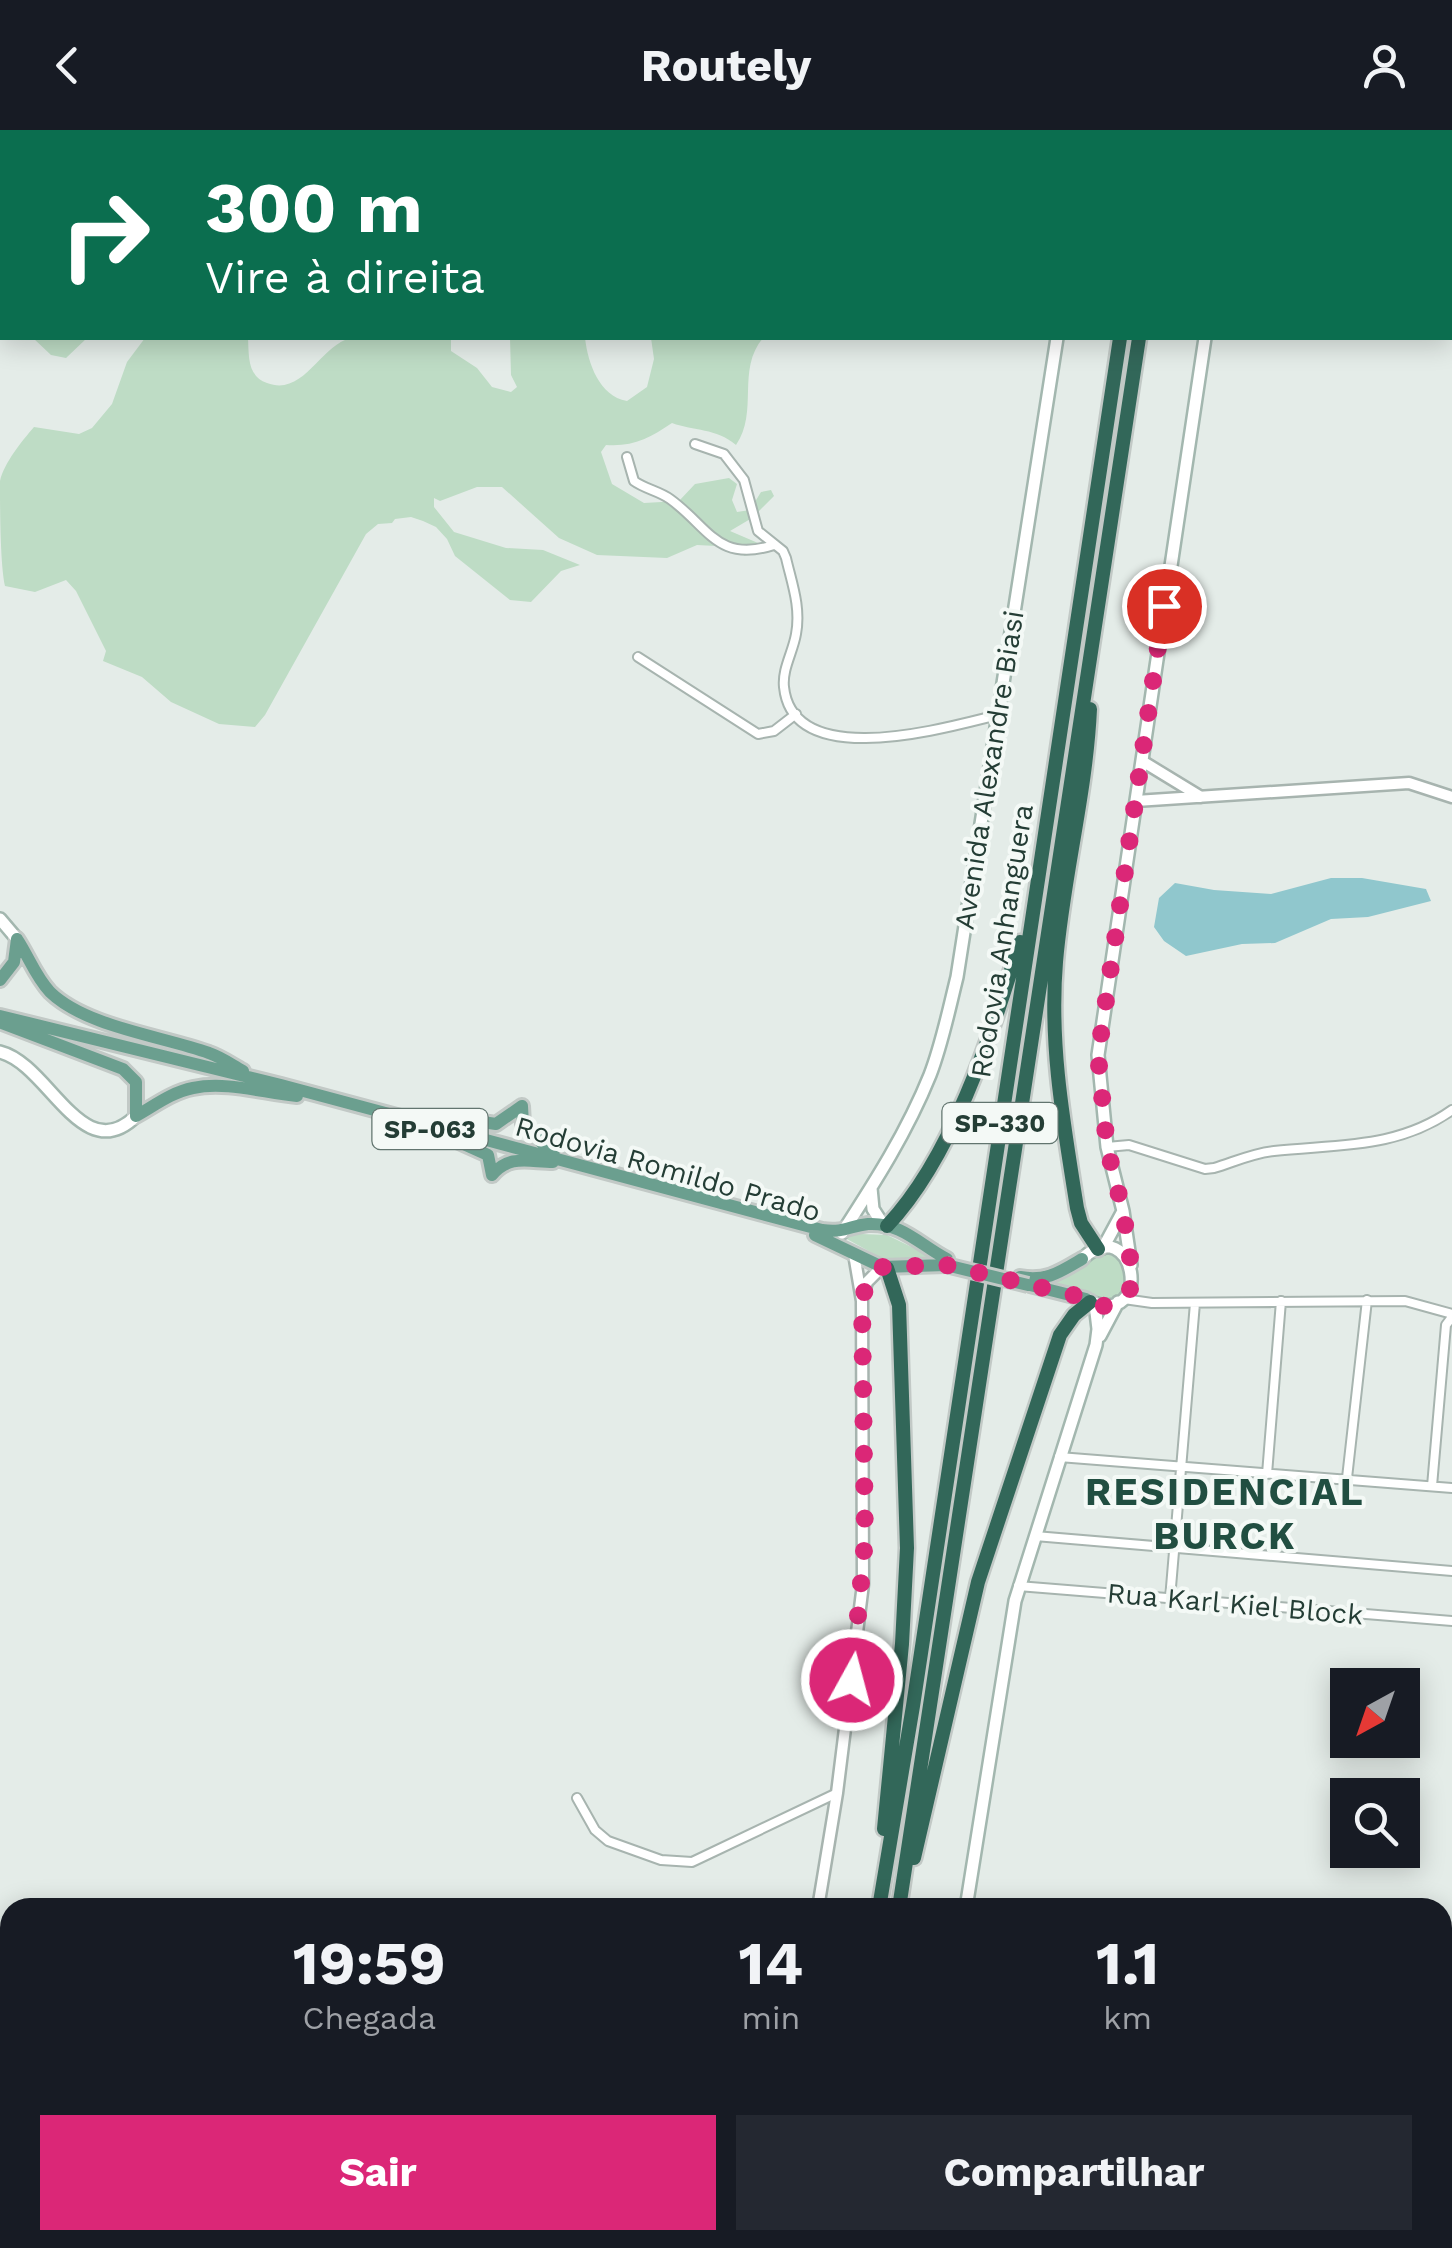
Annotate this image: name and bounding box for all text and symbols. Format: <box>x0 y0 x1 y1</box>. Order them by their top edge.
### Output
icon: back <box>40 38 95 93</box>
icon: person <box>1357 38 1412 93</box>
text: Routely <box>641 39 811 92</box>
text: 300 m <box>205 167 423 249</box>
icon: right <box>40 170 170 300</box>
text: Vire à direita <box>205 251 485 304</box>
pin <box>1122 564 1207 649</box>
icon: arrive <box>1137 579 1192 634</box>
street label: Avenida Alexandre Biasi <box>947 608 1031 932</box>
street label: Rodovia Anhanguera <box>964 802 1040 1080</box>
road number: SP-330 <box>942 1103 1058 1143</box>
road number: SP-063 <box>372 1109 488 1149</box>
street label: Rodovia Romildo Prado <box>512 1110 824 1228</box>
district label: RESIDENCIAL BURCK <box>1085 1470 1365 1558</box>
street label: Rua Karl Kiel Block <box>1106 1576 1365 1632</box>
position arrow <box>800 1628 904 1732</box>
north arrow <box>1330 1668 1420 1758</box>
map controls <box>1330 1668 1420 1868</box>
button: search <box>1330 1778 1420 1868</box>
text: 19:59 <box>293 1928 446 1999</box>
text: 14 <box>739 1928 803 1999</box>
text: 1.1 <box>1096 1928 1159 1999</box>
text: Chegada <box>303 1999 436 2037</box>
text: min <box>741 1999 800 2037</box>
text: km <box>1103 1999 1152 2037</box>
button: Sair <box>40 2115 716 2230</box>
button: Compartilhar <box>736 2115 1412 2230</box>

